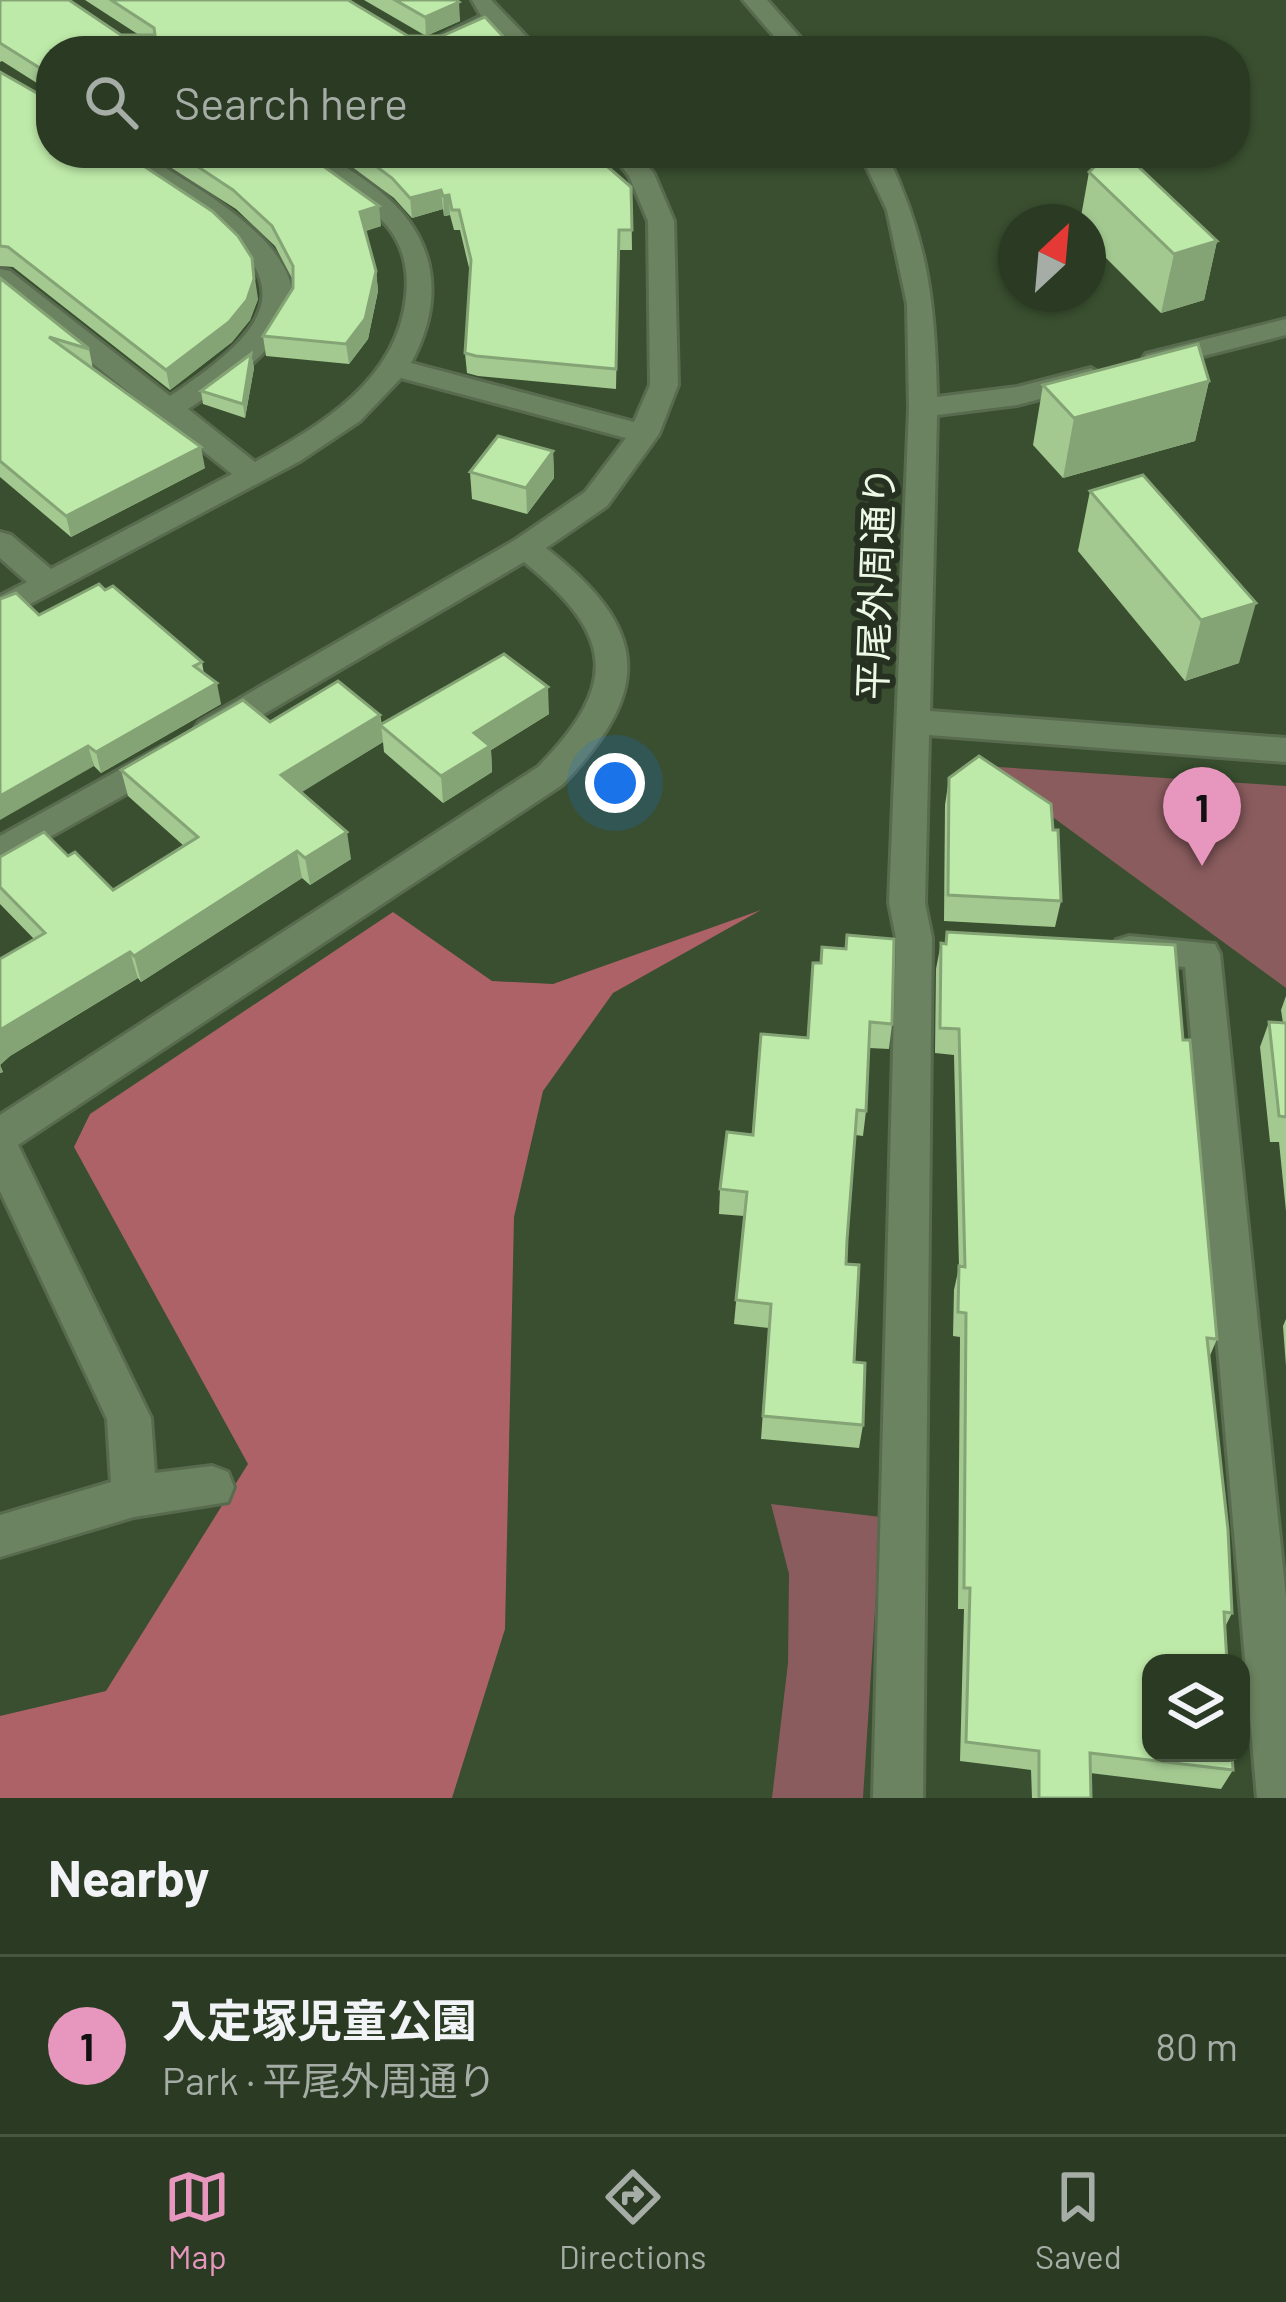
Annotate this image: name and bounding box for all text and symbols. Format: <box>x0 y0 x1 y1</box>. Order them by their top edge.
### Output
search box <box>36 36 1250 168</box>
icon: search <box>78 69 144 135</box>
text: Search here <box>174 75 408 129</box>
north arrow <box>998 204 1106 312</box>
street label: 平尾外周通り <box>847 465 902 701</box>
your location <box>585 753 645 813</box>
pin: 1 <box>1163 767 1241 866</box>
map controls <box>1142 1654 1250 1762</box>
button: layers <box>1142 1654 1250 1762</box>
text: Nearby <box>48 1846 209 1907</box>
text: 入定塚児童公園 <box>162 1992 477 2046</box>
text: 1 <box>80 2022 94 2069</box>
text: 80 m <box>1156 2022 1238 2069</box>
text: Park · 平尾外周通り <box>162 2056 496 2103</box>
tab: Map <box>164 2164 230 2276</box>
tab: Directions <box>559 2164 706 2276</box>
tab: Saved <box>1035 2164 1122 2276</box>

